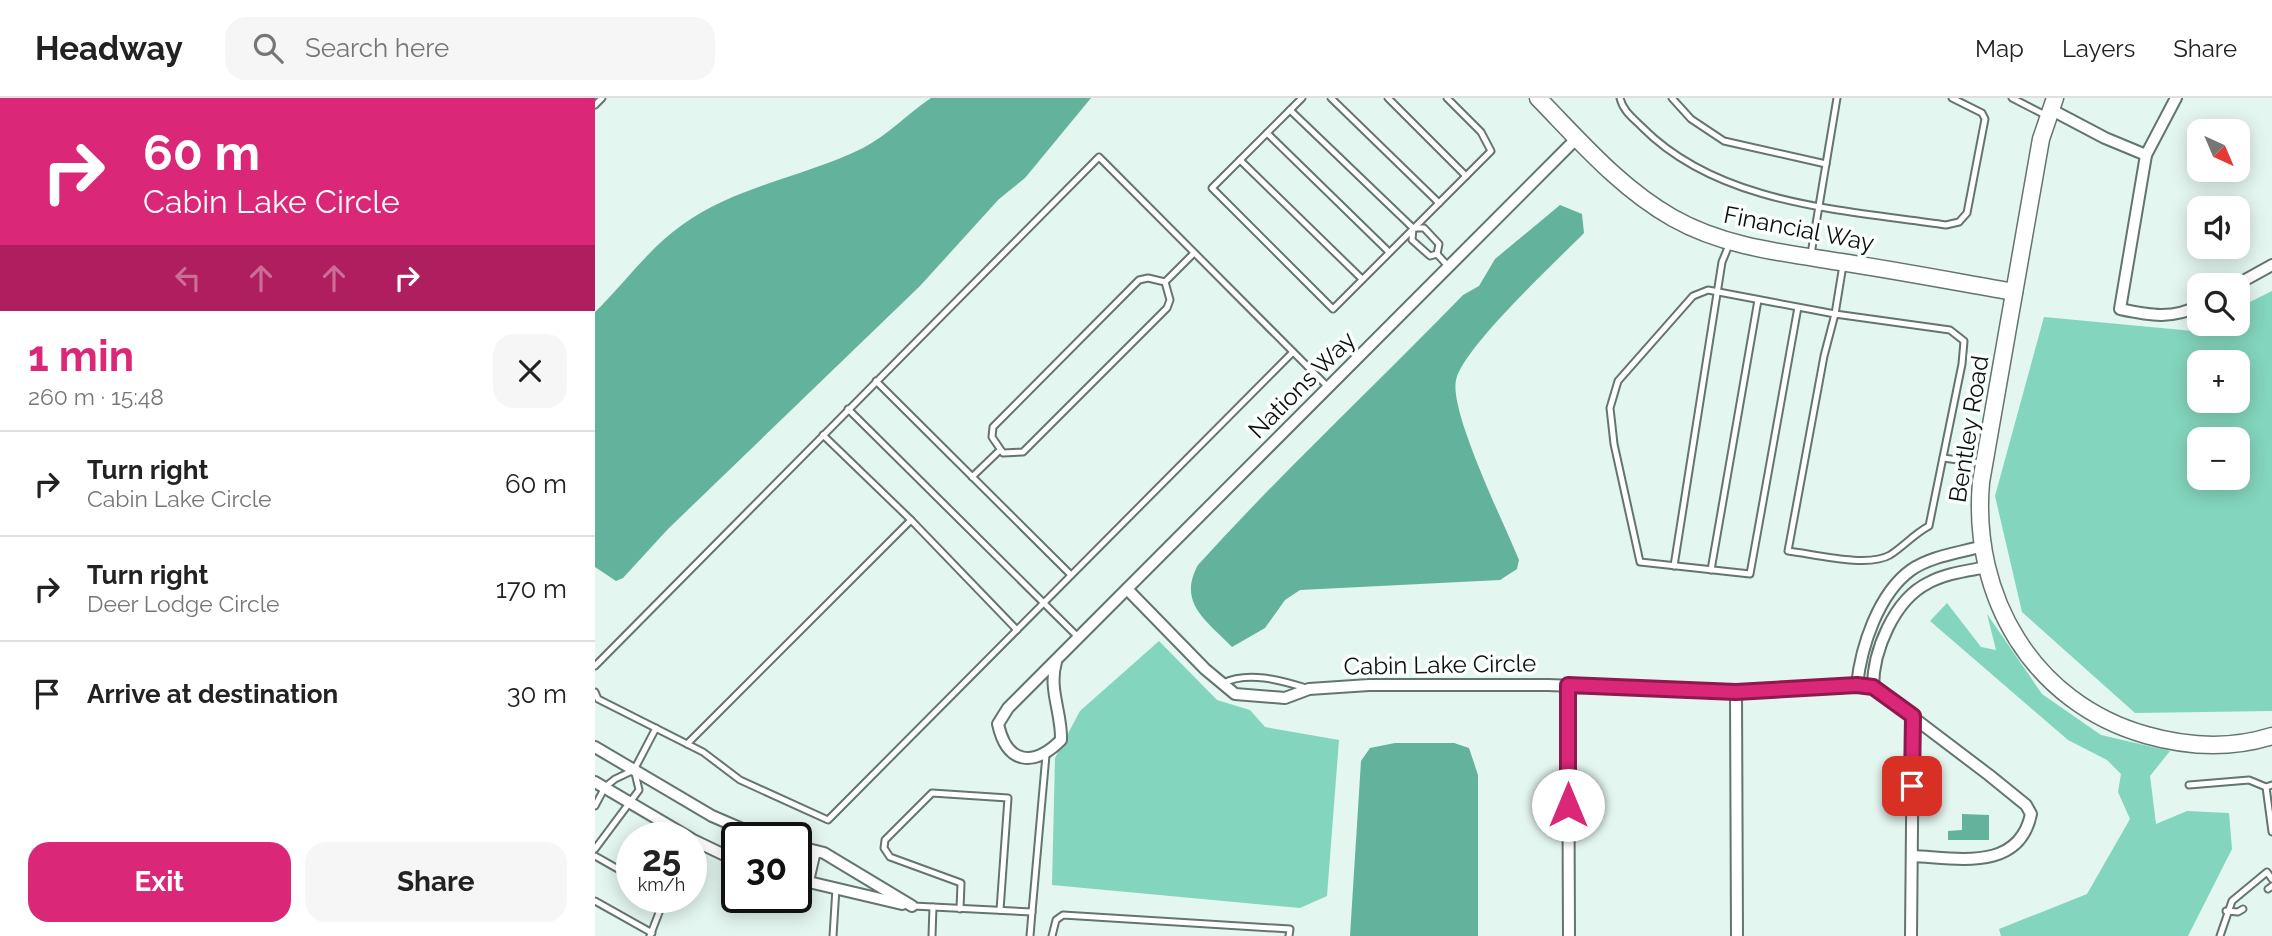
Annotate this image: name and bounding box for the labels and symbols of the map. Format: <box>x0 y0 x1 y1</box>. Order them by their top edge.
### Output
north arrow <box>2187 119 2251 182</box>
street label: Financial Way <box>1721 200 1877 257</box>
street label: Nations Way <box>1242 325 1361 444</box>
street label: Bentley Road <box>1943 353 1994 504</box>
street label: Cabin Lake Circle <box>1343 648 1537 681</box>
pin <box>1882 756 1942 816</box>
position arrow <box>1531 768 1605 842</box>
speed limit sign: 30 <box>721 822 812 913</box>

